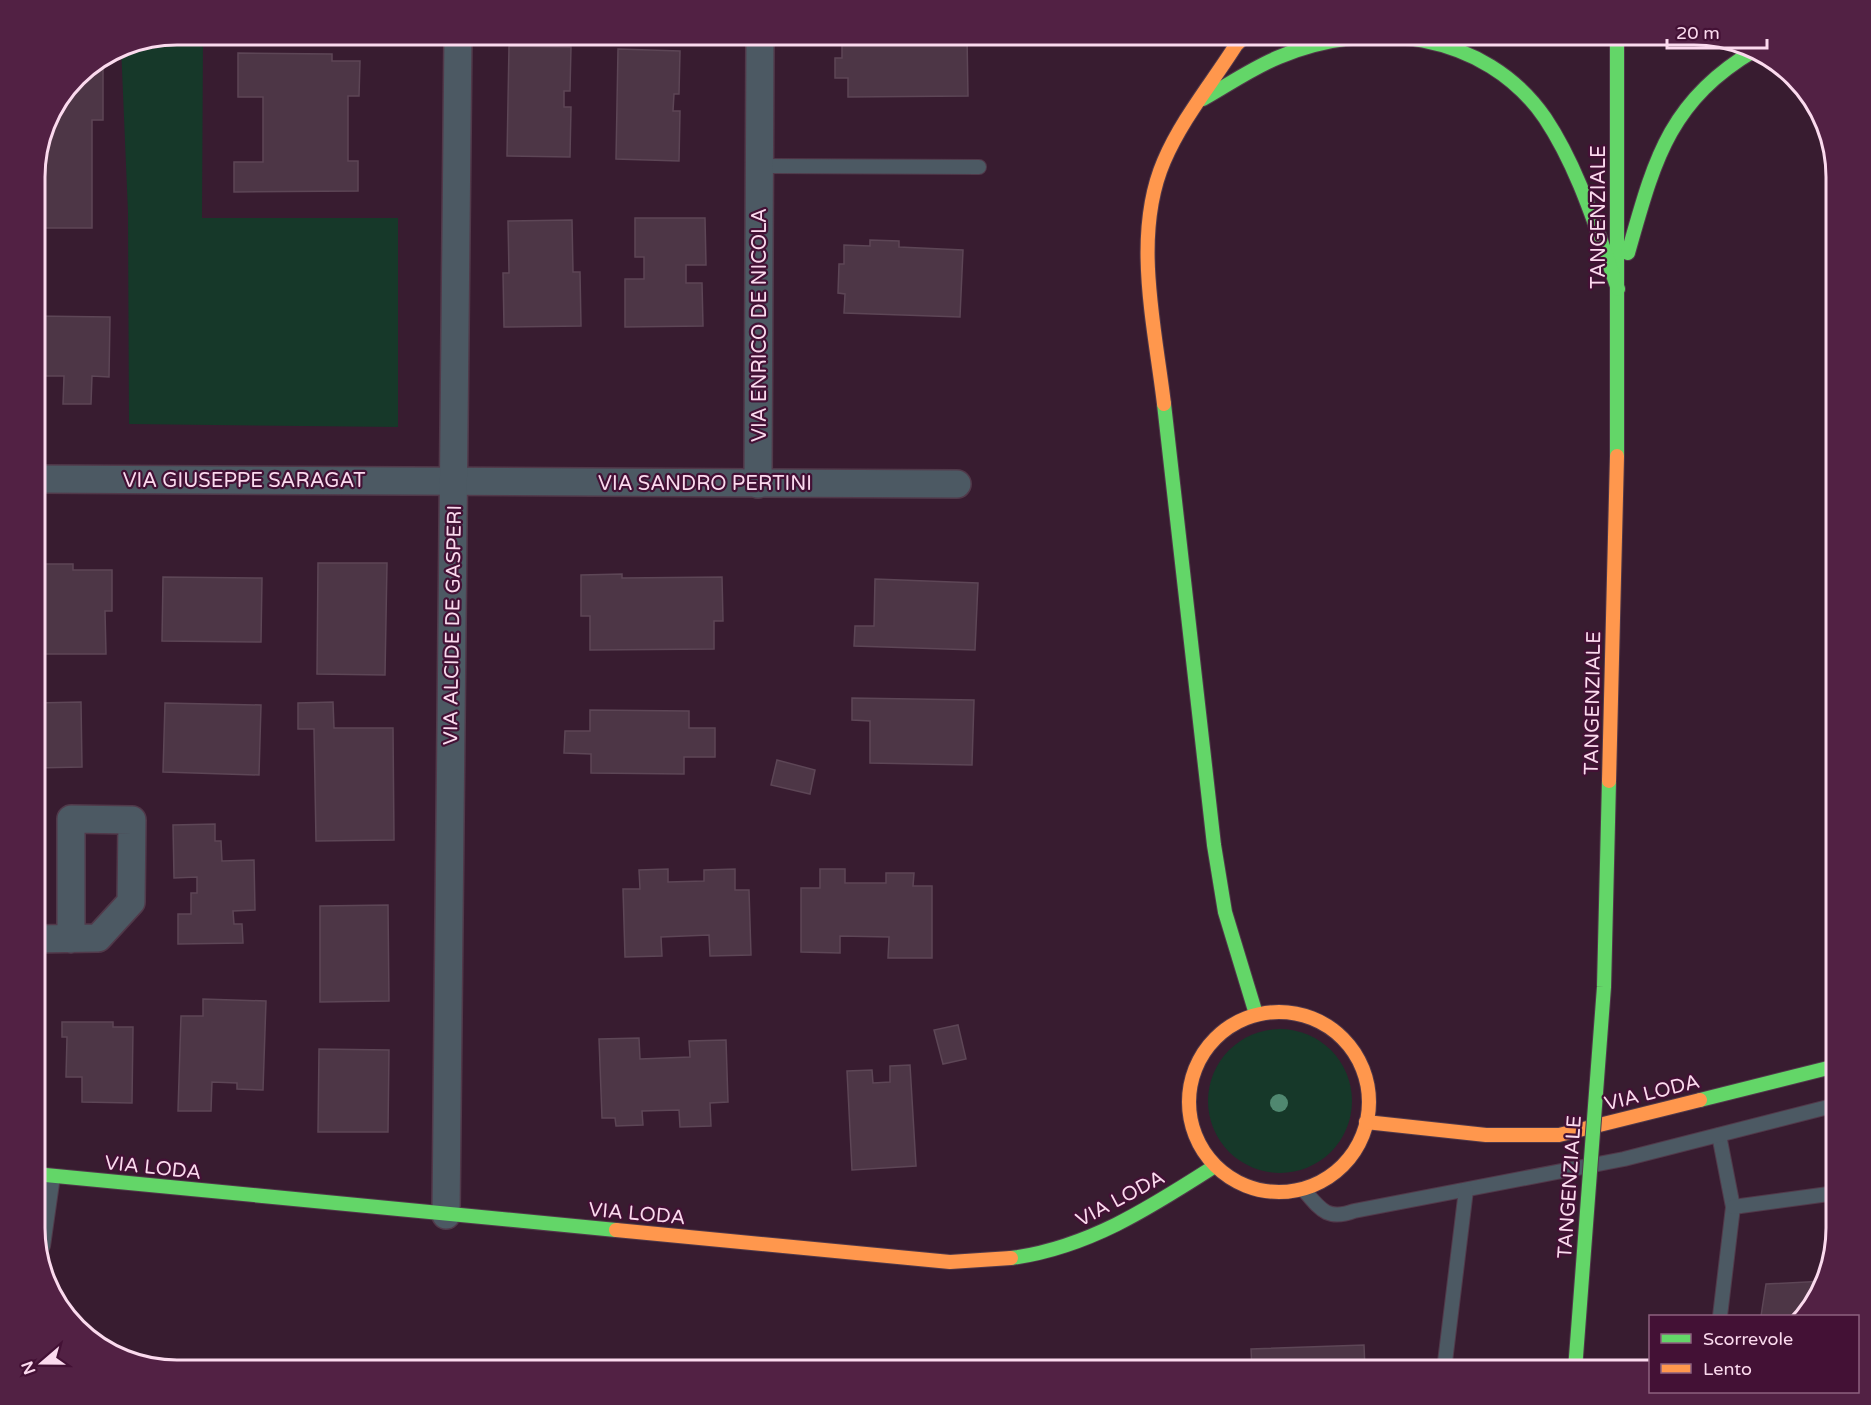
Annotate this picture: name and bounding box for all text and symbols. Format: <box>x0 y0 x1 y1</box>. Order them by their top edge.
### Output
scale bar <box>1667 12 1768 50</box>
text: 20 m <box>1676 22 1720 44</box>
street label: TANGENZIALE <box>1587 145 1611 289</box>
street label: VIA ENRICO DE NICOLA <box>748 208 772 442</box>
street label: VIA GIUSEPPE SARAGAT <box>123 469 365 493</box>
street label: VIA SANDRO PERTINI <box>598 472 812 496</box>
street label: VIA ALCIDE DE GASPERI <box>439 505 467 745</box>
street label: TANGENZIALE <box>1580 631 1606 775</box>
street label: VIA LODA <box>1602 1070 1702 1116</box>
street label: TANGENZIALE <box>1553 1115 1587 1260</box>
street label: VIA LODA <box>103 1151 202 1185</box>
street label: VIA LODA <box>1072 1165 1169 1232</box>
street label: VIA LODA <box>587 1198 686 1230</box>
legend <box>1649 1315 1859 1393</box>
text: Scorrevole <box>1703 1328 1793 1350</box>
north arrow <box>12 1333 72 1393</box>
text: N <box>17 1358 40 1377</box>
text: Lento <box>1703 1358 1752 1380</box>

